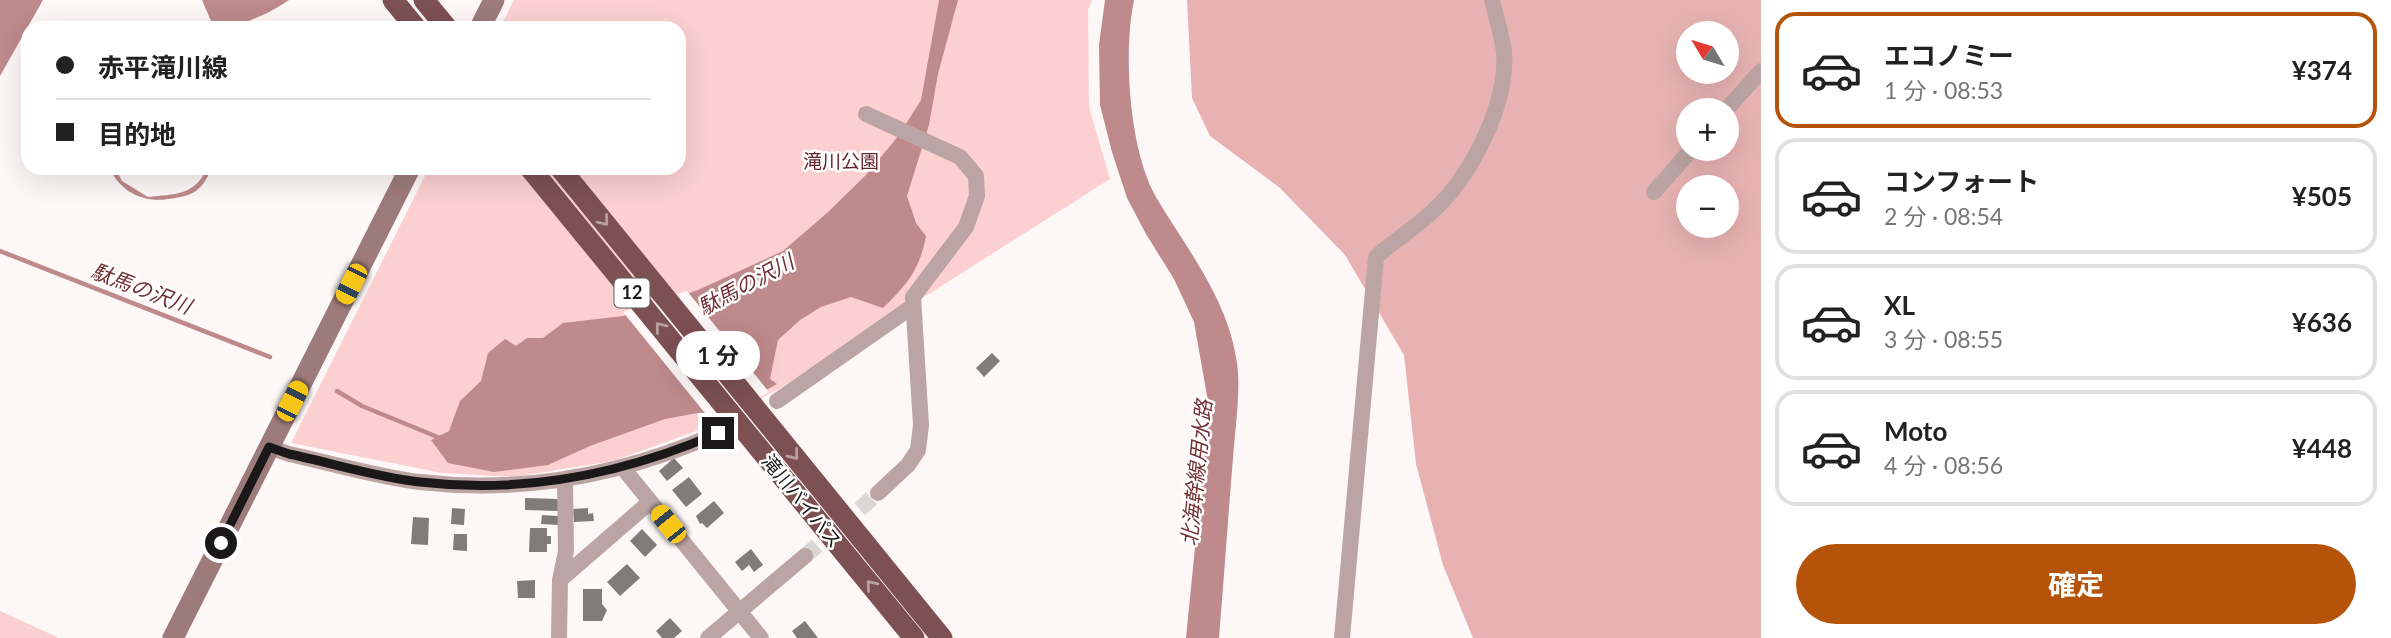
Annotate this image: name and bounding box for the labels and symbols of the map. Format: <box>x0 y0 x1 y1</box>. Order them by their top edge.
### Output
north arrow <box>1676 21 1740 84</box>
park label: 滝川公園 <box>803 149 879 172</box>
one-way arrow <box>595 213 608 225</box>
water label: 駄馬の沢川 <box>693 247 799 319</box>
water label: 駄馬の沢川 <box>88 257 197 319</box>
car <box>333 261 370 307</box>
road number: 12 <box>614 278 650 307</box>
one-way arrow <box>655 323 668 335</box>
callout: 1 分 <box>676 332 760 380</box>
car <box>274 378 311 424</box>
water label: 北海幹線用水路 <box>1175 396 1216 547</box>
route end <box>702 417 734 449</box>
one-way arrow <box>786 447 798 460</box>
street label: 滝川バイパス <box>758 449 847 552</box>
car <box>647 501 690 547</box>
route start <box>205 527 237 559</box>
one-way arrow <box>867 581 879 594</box>

